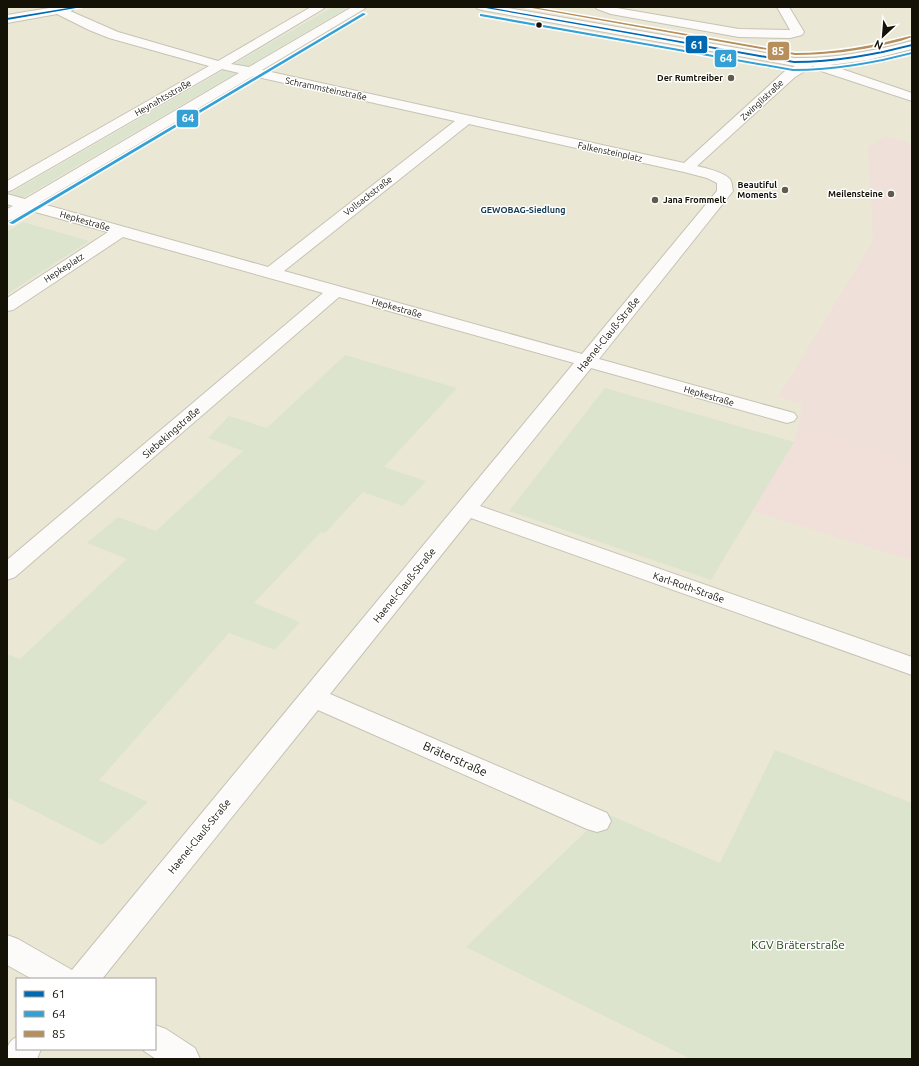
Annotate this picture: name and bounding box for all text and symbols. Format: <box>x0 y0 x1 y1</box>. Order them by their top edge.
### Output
north arrow <box>863 16 903 56</box>
unlabelled marker <box>534 20 544 30</box>
line badge: 61 <box>685 35 708 54</box>
text: N <box>872 38 885 52</box>
text: 61 <box>691 39 703 51</box>
line badge: 85 <box>767 41 790 61</box>
text: 85 <box>772 45 784 57</box>
line badge: 64 <box>714 49 737 68</box>
text: 64 <box>720 52 732 64</box>
place label: Der Rumtreiber <box>657 73 723 83</box>
marker: Der Rumtreiber <box>726 73 736 83</box>
street label: Schrammsteinstraße <box>284 75 368 103</box>
street label: Heynahtsstraße <box>133 78 193 118</box>
street label: Zwinglistraße <box>739 78 785 122</box>
line badge: 64 <box>176 109 199 128</box>
text: 64 <box>182 112 194 124</box>
street label: Falkensteinplatz <box>577 140 643 164</box>
street label: Vollsackstraße <box>342 174 394 218</box>
place label: Beautiful Moments <box>737 180 777 200</box>
marker: Beautiful Moments <box>780 185 790 195</box>
place label: Meilensteine <box>828 189 883 199</box>
marker: Meilensteine <box>886 189 896 199</box>
marker: Jana Frommelt <box>650 195 660 205</box>
place label: Jana Frommelt <box>663 195 726 205</box>
district label: GEWOBAG-Siedlung <box>480 205 566 215</box>
street label: Hepkestraße <box>59 209 111 233</box>
street label: Hepkeplatz <box>42 251 86 285</box>
street label: Haenel-Clauß-Straße <box>575 295 642 374</box>
street label: Hepkestraße <box>371 296 423 320</box>
street label: Hepkestraße <box>683 384 735 408</box>
street label: Siebekingstraße <box>140 405 202 460</box>
street label: Haenel-Clauß-Straße <box>371 546 438 625</box>
street label: Karl-Roth-Straße <box>652 570 726 605</box>
street label: Bräterstraße <box>421 739 489 778</box>
street label: Haenel-Clauß-Straße <box>166 797 233 876</box>
park label: KGV Bräterstraße <box>751 938 845 951</box>
legend <box>16 978 156 1050</box>
text: 61 <box>52 987 66 1000</box>
text: 64 <box>52 1007 66 1020</box>
text: 85 <box>52 1027 66 1040</box>

